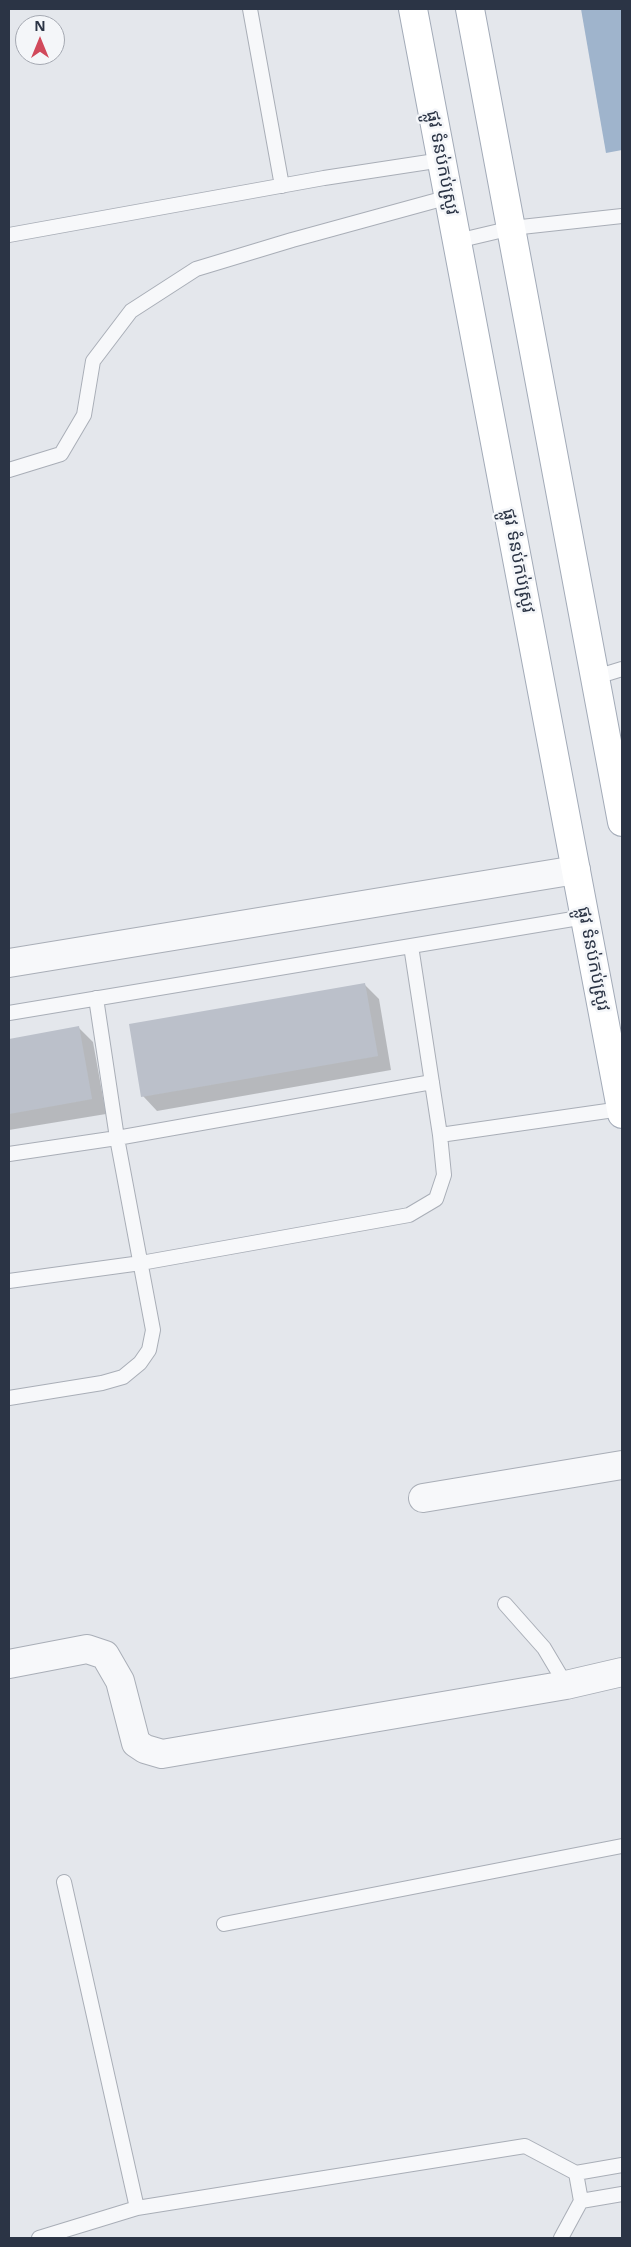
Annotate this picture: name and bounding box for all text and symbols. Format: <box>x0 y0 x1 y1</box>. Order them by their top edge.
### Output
north arrow <box>15 15 65 65</box>
text: N <box>34 16 46 35</box>
street label: ផ្លូវ ទំនប់កប់ស្រូវ <box>421 109 463 217</box>
street label: ផ្លូវ ទំនប់កប់ស្រូវ <box>497 507 539 615</box>
street label: ផ្លូវ ទំនប់កប់ស្រូវ <box>572 905 614 1013</box>

